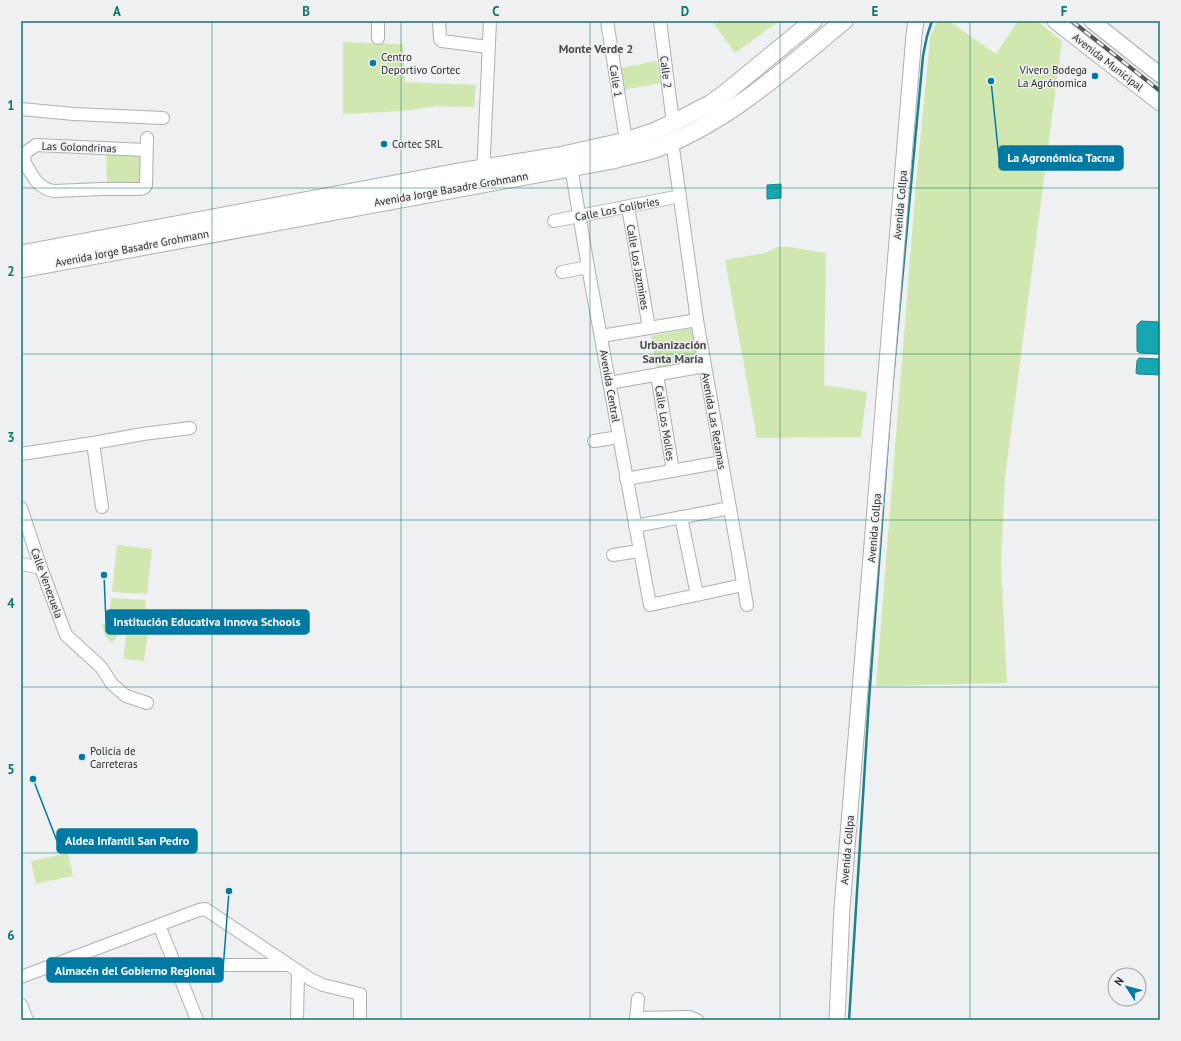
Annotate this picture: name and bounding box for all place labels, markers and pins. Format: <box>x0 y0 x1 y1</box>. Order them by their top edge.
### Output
place label: Centro Deportivo Cortec <box>381 50 460 77</box>
marker: Centro Deportivo Cortec <box>368 58 378 68</box>
place label: Vivero Bodega La Agrónomica <box>1017 63 1087 90</box>
marker: Vivero Bodega La Agrónomica <box>1090 71 1100 81</box>
place label: Cortec SRL <box>392 137 443 151</box>
marker: Cortec SRL <box>379 139 389 149</box>
callout: La Agronómica Tacna <box>999 146 1123 170</box>
callout: Institución Educativa Innova Schools <box>106 610 309 634</box>
place label: Policía de Carreteras <box>90 744 138 771</box>
marker: Policía de Carreteras <box>77 752 87 762</box>
callout: Aldea Infantil San Pedro <box>57 829 197 853</box>
callout: Almacén del Gobierno Regional <box>47 958 223 982</box>

